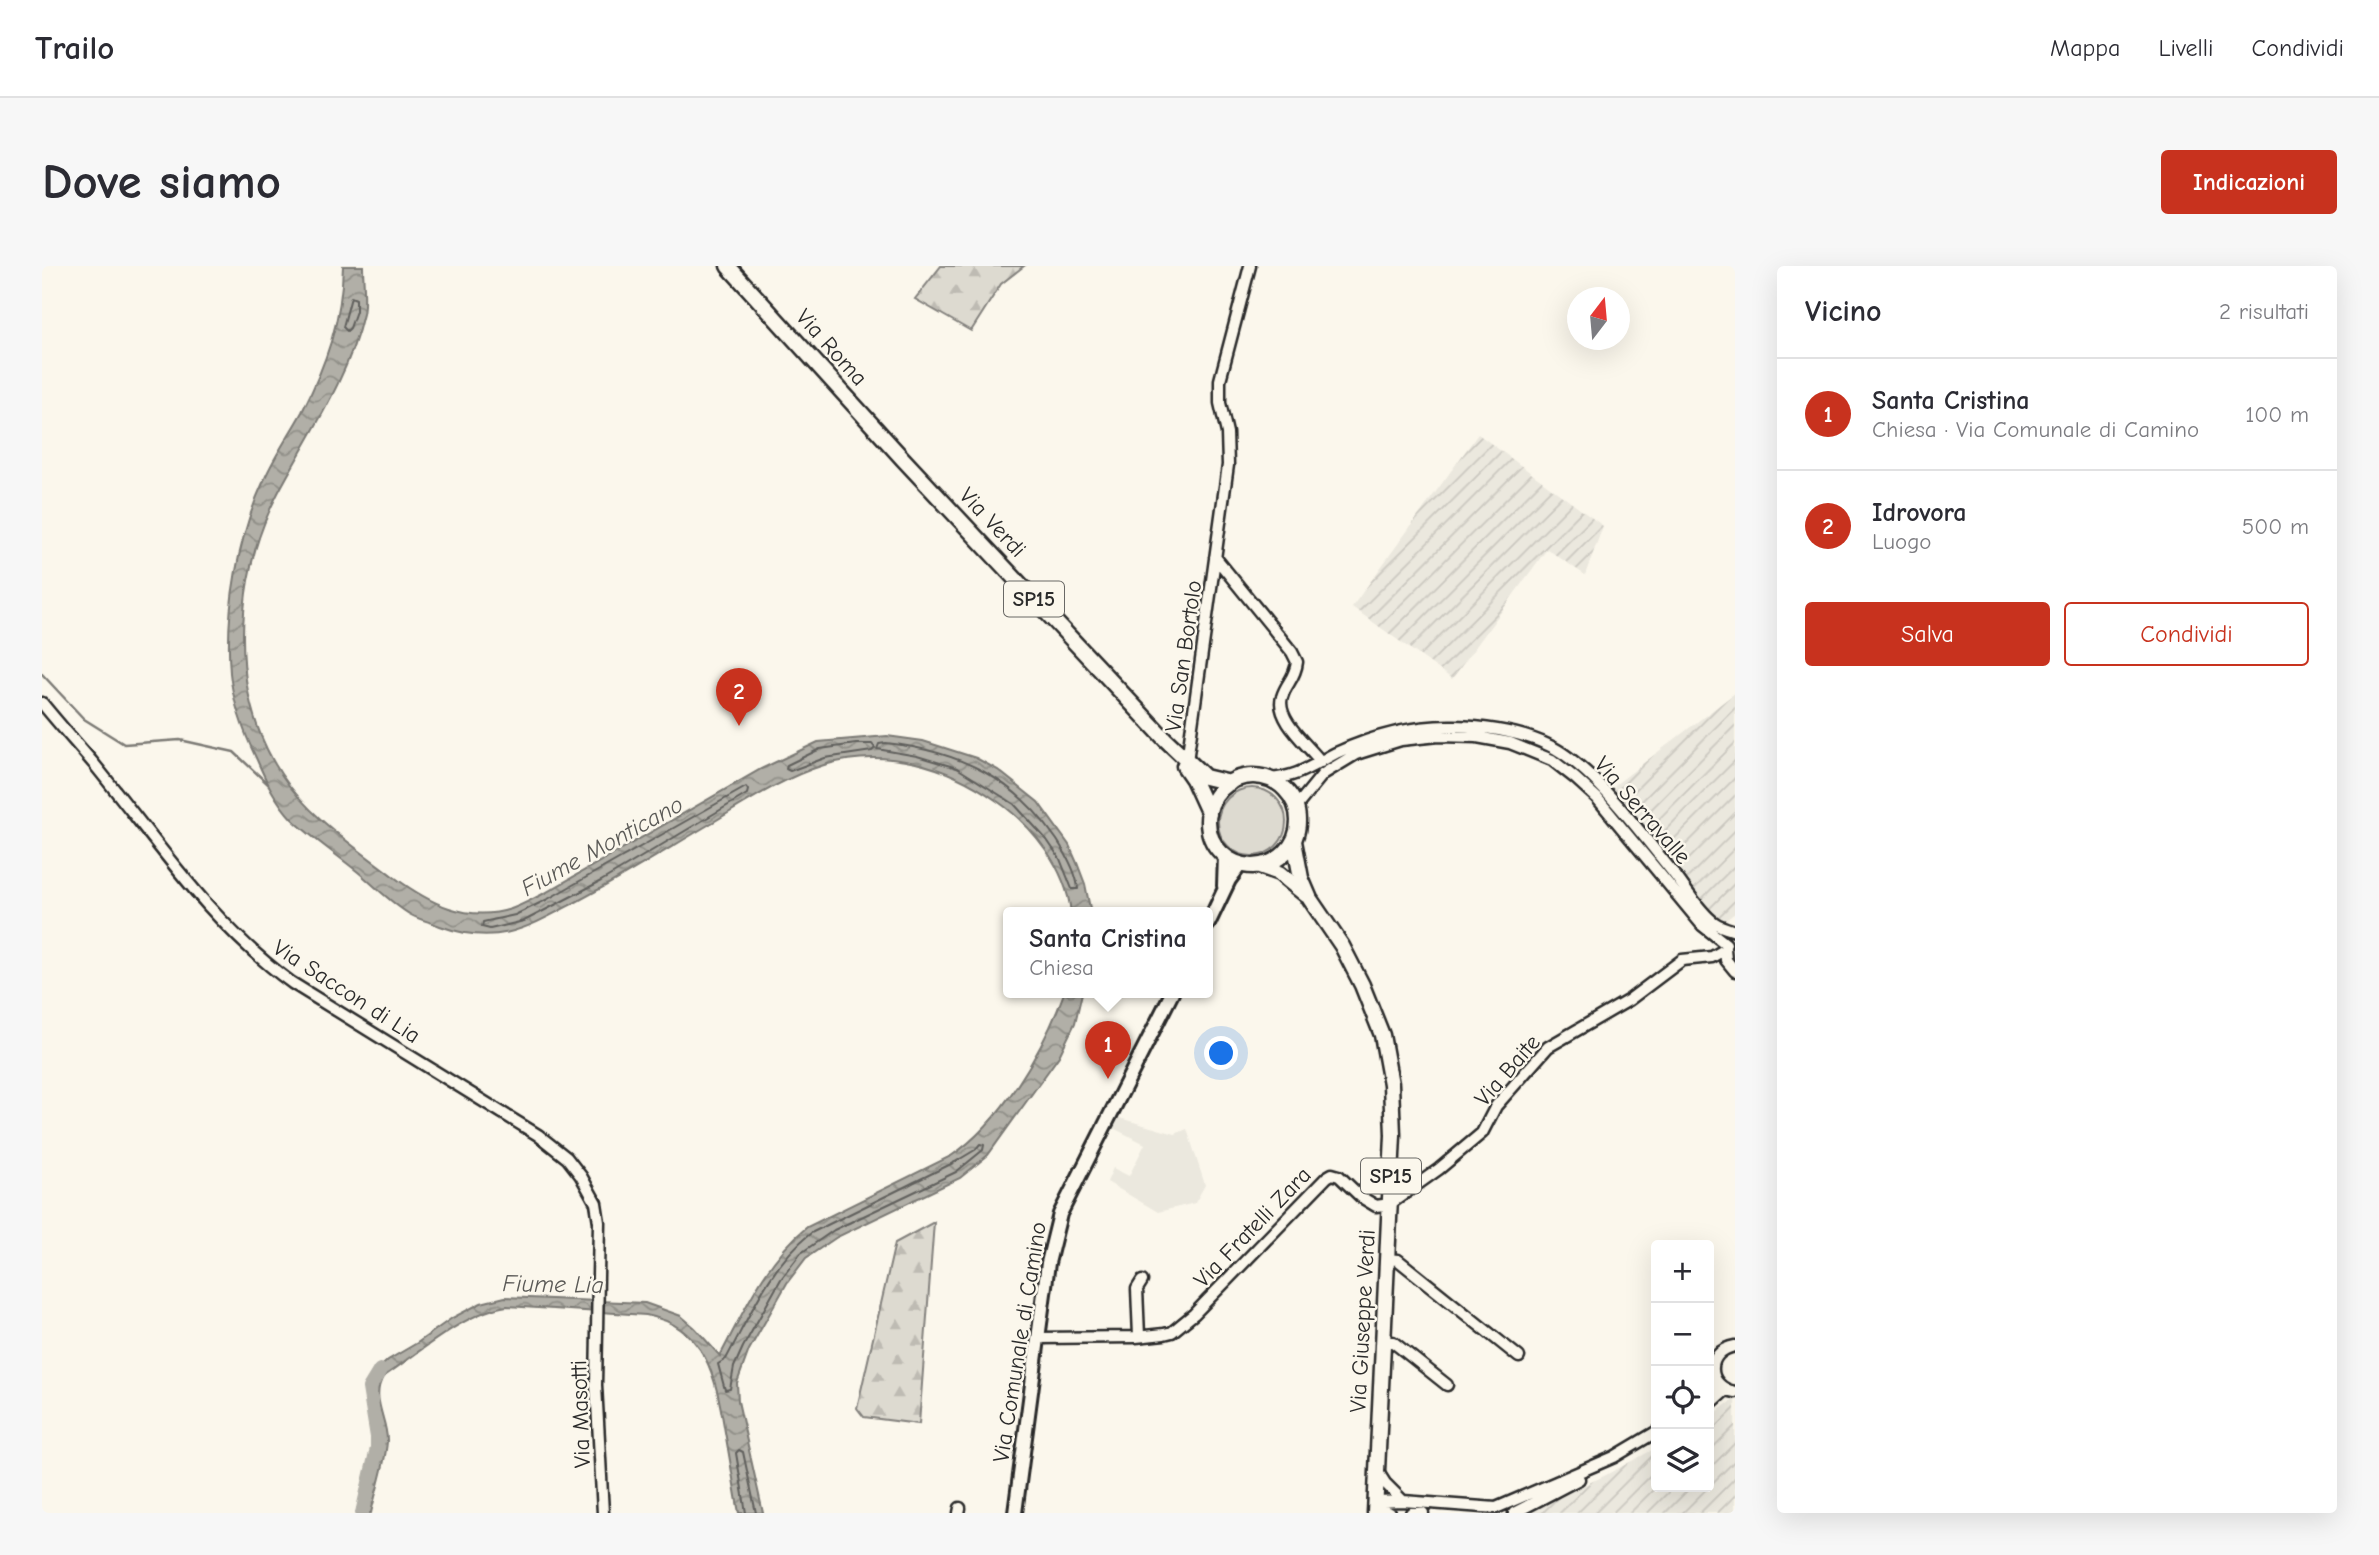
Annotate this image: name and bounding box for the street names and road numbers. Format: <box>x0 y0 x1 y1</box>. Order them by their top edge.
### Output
street label: Via Roma <box>790 304 873 391</box>
street label: Via Verdi <box>954 482 1032 563</box>
street label: Via San Bortolo <box>1159 578 1208 734</box>
road number: SP15 <box>1004 582 1064 616</box>
street label: Via Serravalle <box>1589 751 1697 870</box>
street label: Via Saccon di Lia <box>268 934 425 1049</box>
street label: Via Baite <box>1469 1029 1546 1112</box>
road number: SP15 <box>1361 1158 1421 1194</box>
street label: Via Fratelli Zara <box>1188 1161 1317 1293</box>
street label: Via Comunale di Camino <box>987 1220 1052 1464</box>
street label: Via Giuseppe Verdi <box>1344 1229 1381 1413</box>
street label: Via Masotti <box>565 1360 596 1468</box>

